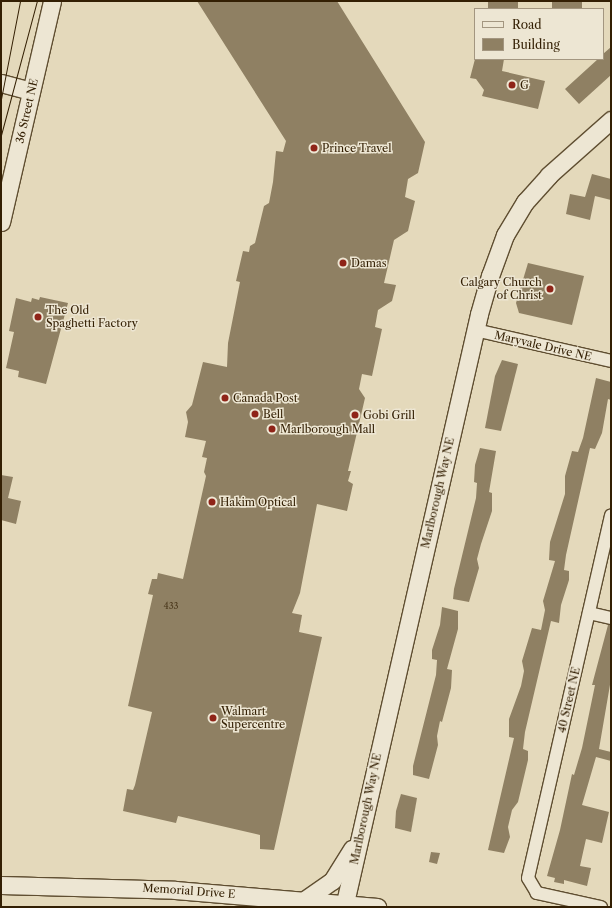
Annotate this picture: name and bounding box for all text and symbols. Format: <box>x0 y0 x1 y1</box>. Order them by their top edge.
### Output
legend <box>474 8 604 60</box>
text: Road <box>512 17 542 32</box>
text: Building <box>512 37 560 52</box>
street label: 36 Street NE <box>13 77 41 145</box>
place label: G <box>520 78 529 92</box>
marker: G <box>507 80 517 90</box>
place label: Prince Travel <box>322 141 392 155</box>
marker: Prince Travel <box>309 143 319 153</box>
place label: Damas <box>351 256 387 270</box>
marker: Damas <box>338 258 348 268</box>
place label: Calgary Church of Christ <box>460 276 542 302</box>
marker: Calgary Church of Christ <box>545 284 555 294</box>
place label: The Old Spaghetti Factory <box>46 304 138 330</box>
marker: The Old Spaghetti Factory <box>33 312 43 322</box>
street label: Maryvale Drive NE <box>493 328 593 364</box>
place label: Canada Post <box>233 391 298 405</box>
marker: Canada Post <box>220 393 230 403</box>
place label: Bell <box>263 407 283 421</box>
place label: Gobi Grill <box>363 408 415 422</box>
marker: Bell <box>250 409 260 419</box>
marker: Gobi Grill <box>350 410 360 420</box>
place label: Marlborough Mall <box>280 422 375 436</box>
marker: Marlborough Mall <box>267 424 277 434</box>
street label: Marlborough Way NE <box>419 436 457 550</box>
place label: Hakim Optical <box>220 495 296 509</box>
marker: Hakim Optical <box>207 497 217 507</box>
house number: 433 <box>163 601 179 611</box>
street label: 40 Street NE <box>555 666 583 734</box>
place label: Walmart Supercentre <box>221 705 285 731</box>
marker: Walmart Supercentre <box>208 713 218 723</box>
street label: Marlborough Way NE <box>348 752 384 866</box>
street label: Memorial Drive E <box>142 881 236 901</box>

